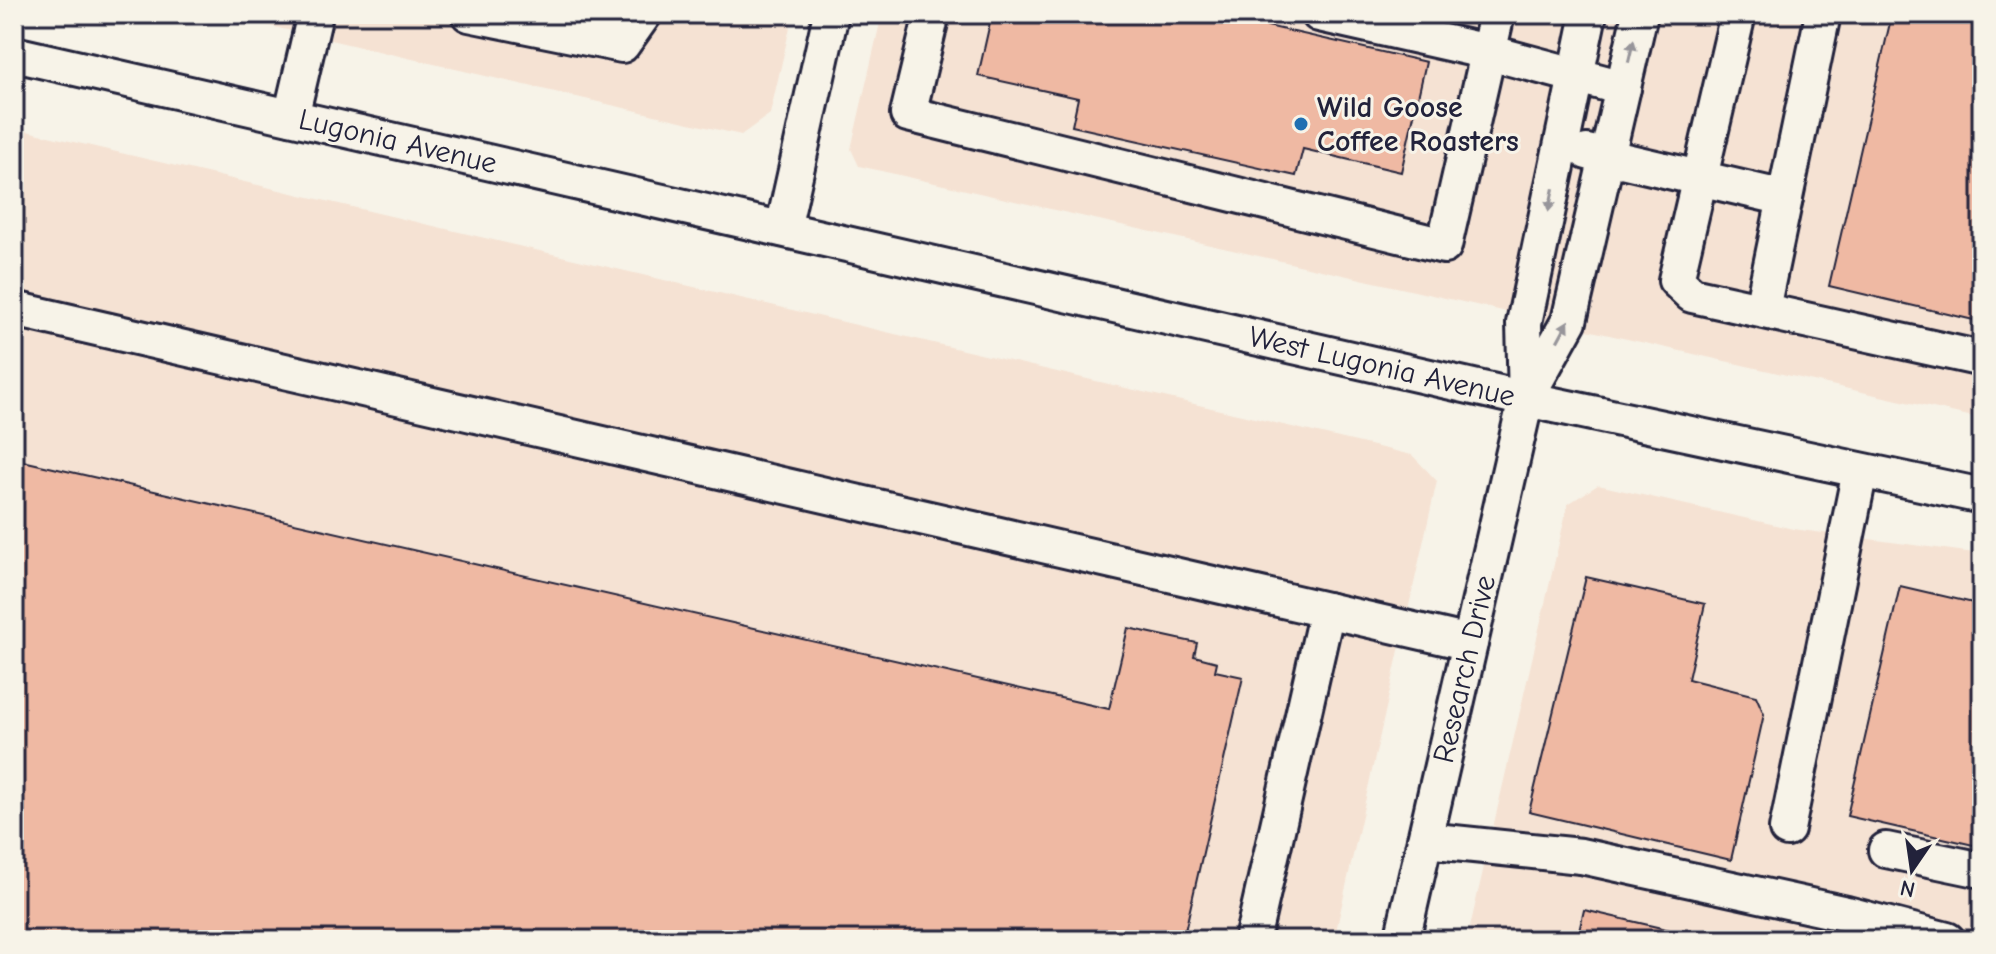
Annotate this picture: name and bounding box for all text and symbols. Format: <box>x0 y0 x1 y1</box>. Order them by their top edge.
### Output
one-way arrow <box>1626 39 1638 64</box>
place label: Wild Goose Coffee Roasters <box>1317 90 1519 159</box>
street label: Lugonia Avenue <box>296 102 500 181</box>
marker: Wild Goose Coffee Roasters <box>1292 115 1310 133</box>
one-way arrow <box>1544 188 1557 213</box>
street label: West Lugonia Avenue <box>1245 319 1518 414</box>
one-way arrow <box>1557 319 1570 342</box>
street label: Research Drive <box>1426 572 1503 766</box>
north arrow <box>1872 830 1952 910</box>
text: N <box>1898 874 1918 903</box>

